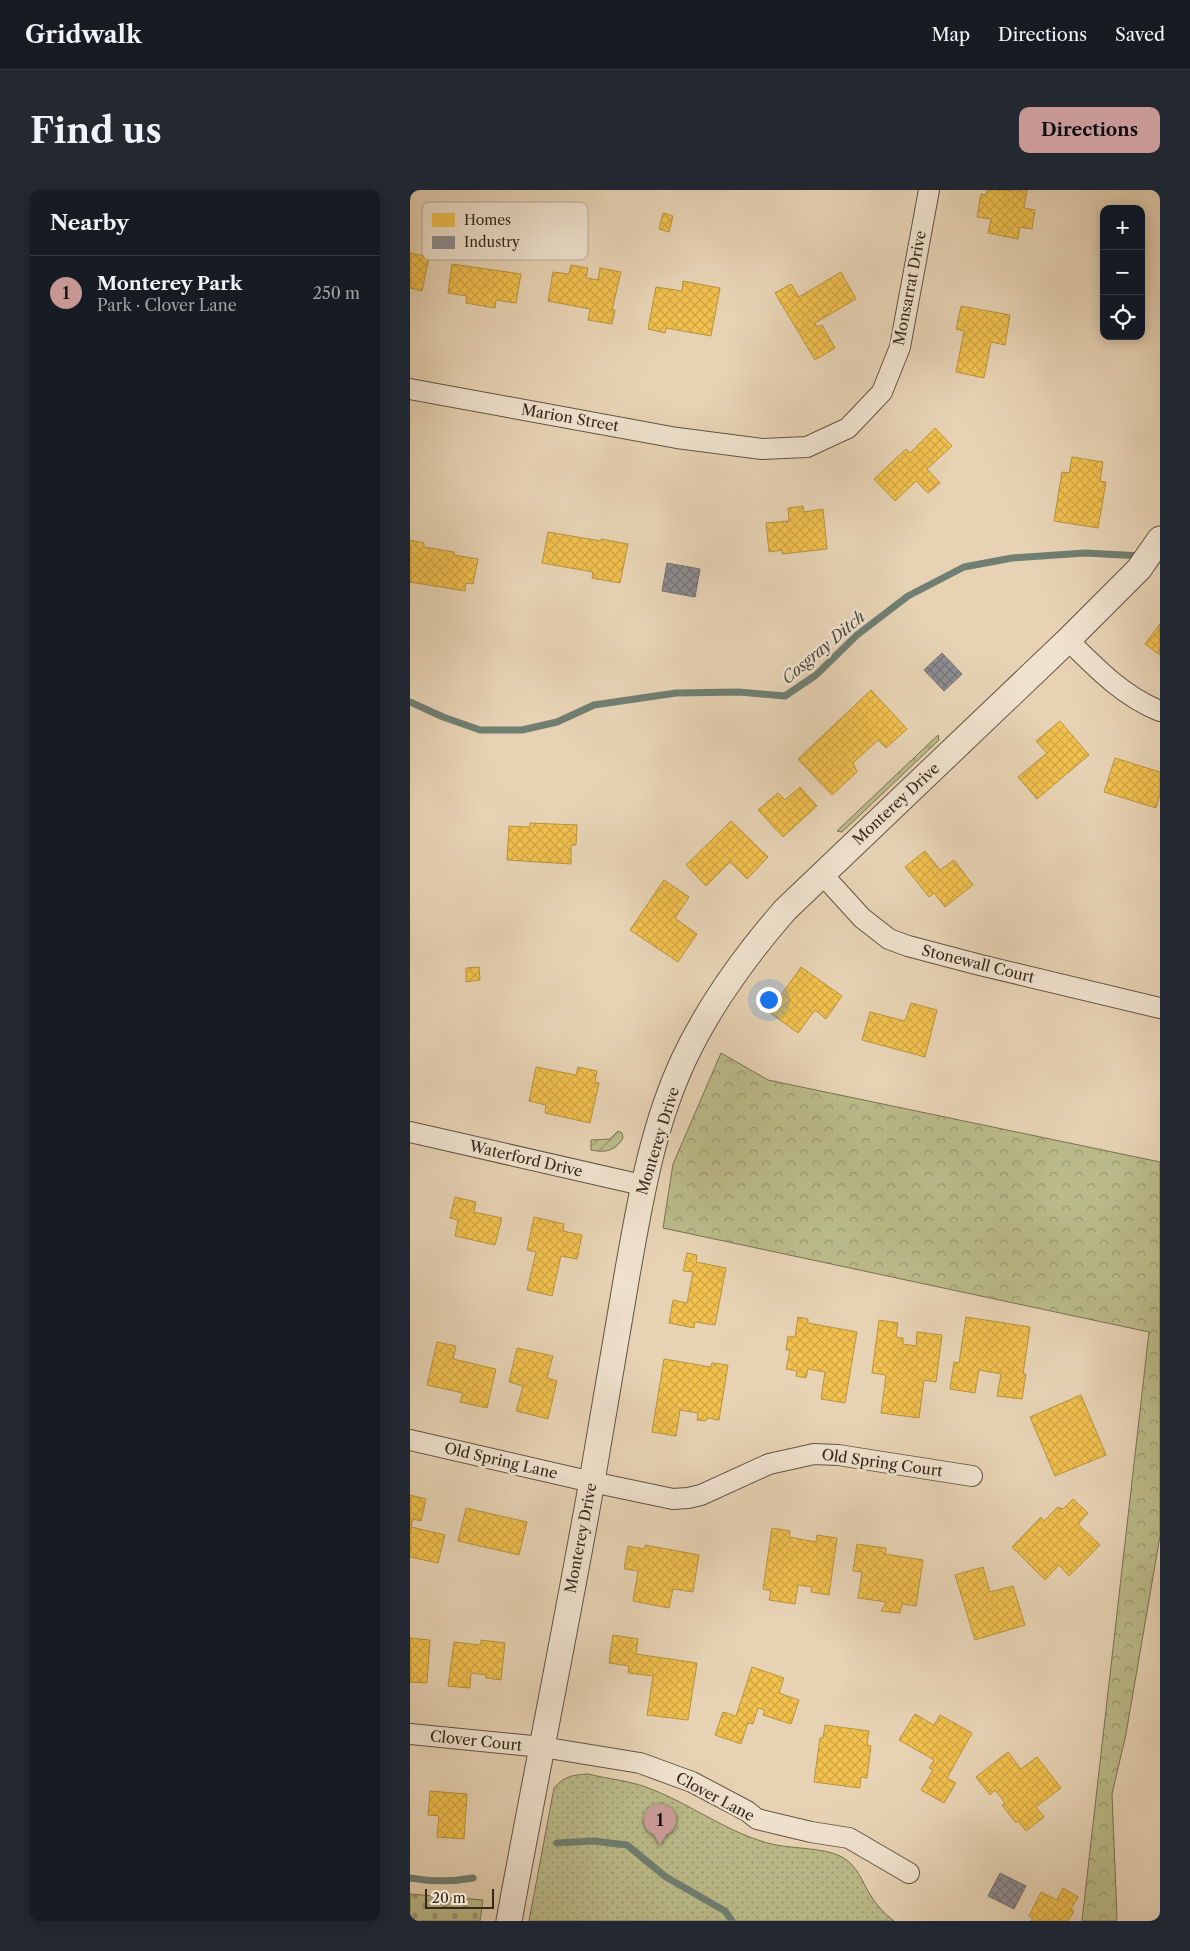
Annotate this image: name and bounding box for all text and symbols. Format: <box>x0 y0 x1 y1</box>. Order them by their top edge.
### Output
text: Gridwalk <box>25 20 142 49</box>
text: Map <box>931 24 970 46</box>
text: Directions <box>998 24 1087 46</box>
text: Saved <box>1115 24 1165 46</box>
button: Directions <box>1019 107 1160 153</box>
text: Find us <box>30 109 162 152</box>
legend <box>422 202 588 260</box>
map controls <box>1100 205 1145 340</box>
button: + <box>1100 205 1145 250</box>
text: Nearby <box>50 210 129 235</box>
text: Homes <box>464 211 511 229</box>
street label: Monsarrat Drive <box>889 229 930 347</box>
text: Industry <box>464 233 520 251</box>
button: − <box>1100 250 1145 295</box>
text: Monterey Park <box>97 272 242 295</box>
text: 1 <box>62 283 70 303</box>
text: 250 m <box>313 283 360 303</box>
text: Park · Clover Lane <box>97 295 237 315</box>
button: locate <box>1100 295 1145 340</box>
street label: Marion Street <box>520 400 621 436</box>
water label: Cosgray Ditch <box>777 606 869 688</box>
street label: Monterey Drive <box>848 758 943 849</box>
street label: Stonewall Court <box>920 940 1037 987</box>
your location <box>756 987 782 1013</box>
street label: Monterey Drive <box>632 1084 683 1197</box>
street label: Waterford Drive <box>467 1136 585 1181</box>
street label: Old Spring Lane <box>443 1438 560 1483</box>
street label: Old Spring Court <box>820 1445 944 1480</box>
street label: Monterey Drive <box>560 1481 601 1595</box>
street label: Clover Court <box>429 1726 524 1755</box>
street label: Clover Lane <box>673 1768 758 1825</box>
pin: 1 <box>644 1804 676 1845</box>
scale bar <box>425 1886 494 1909</box>
text: 20 m <box>432 1889 466 1907</box>

